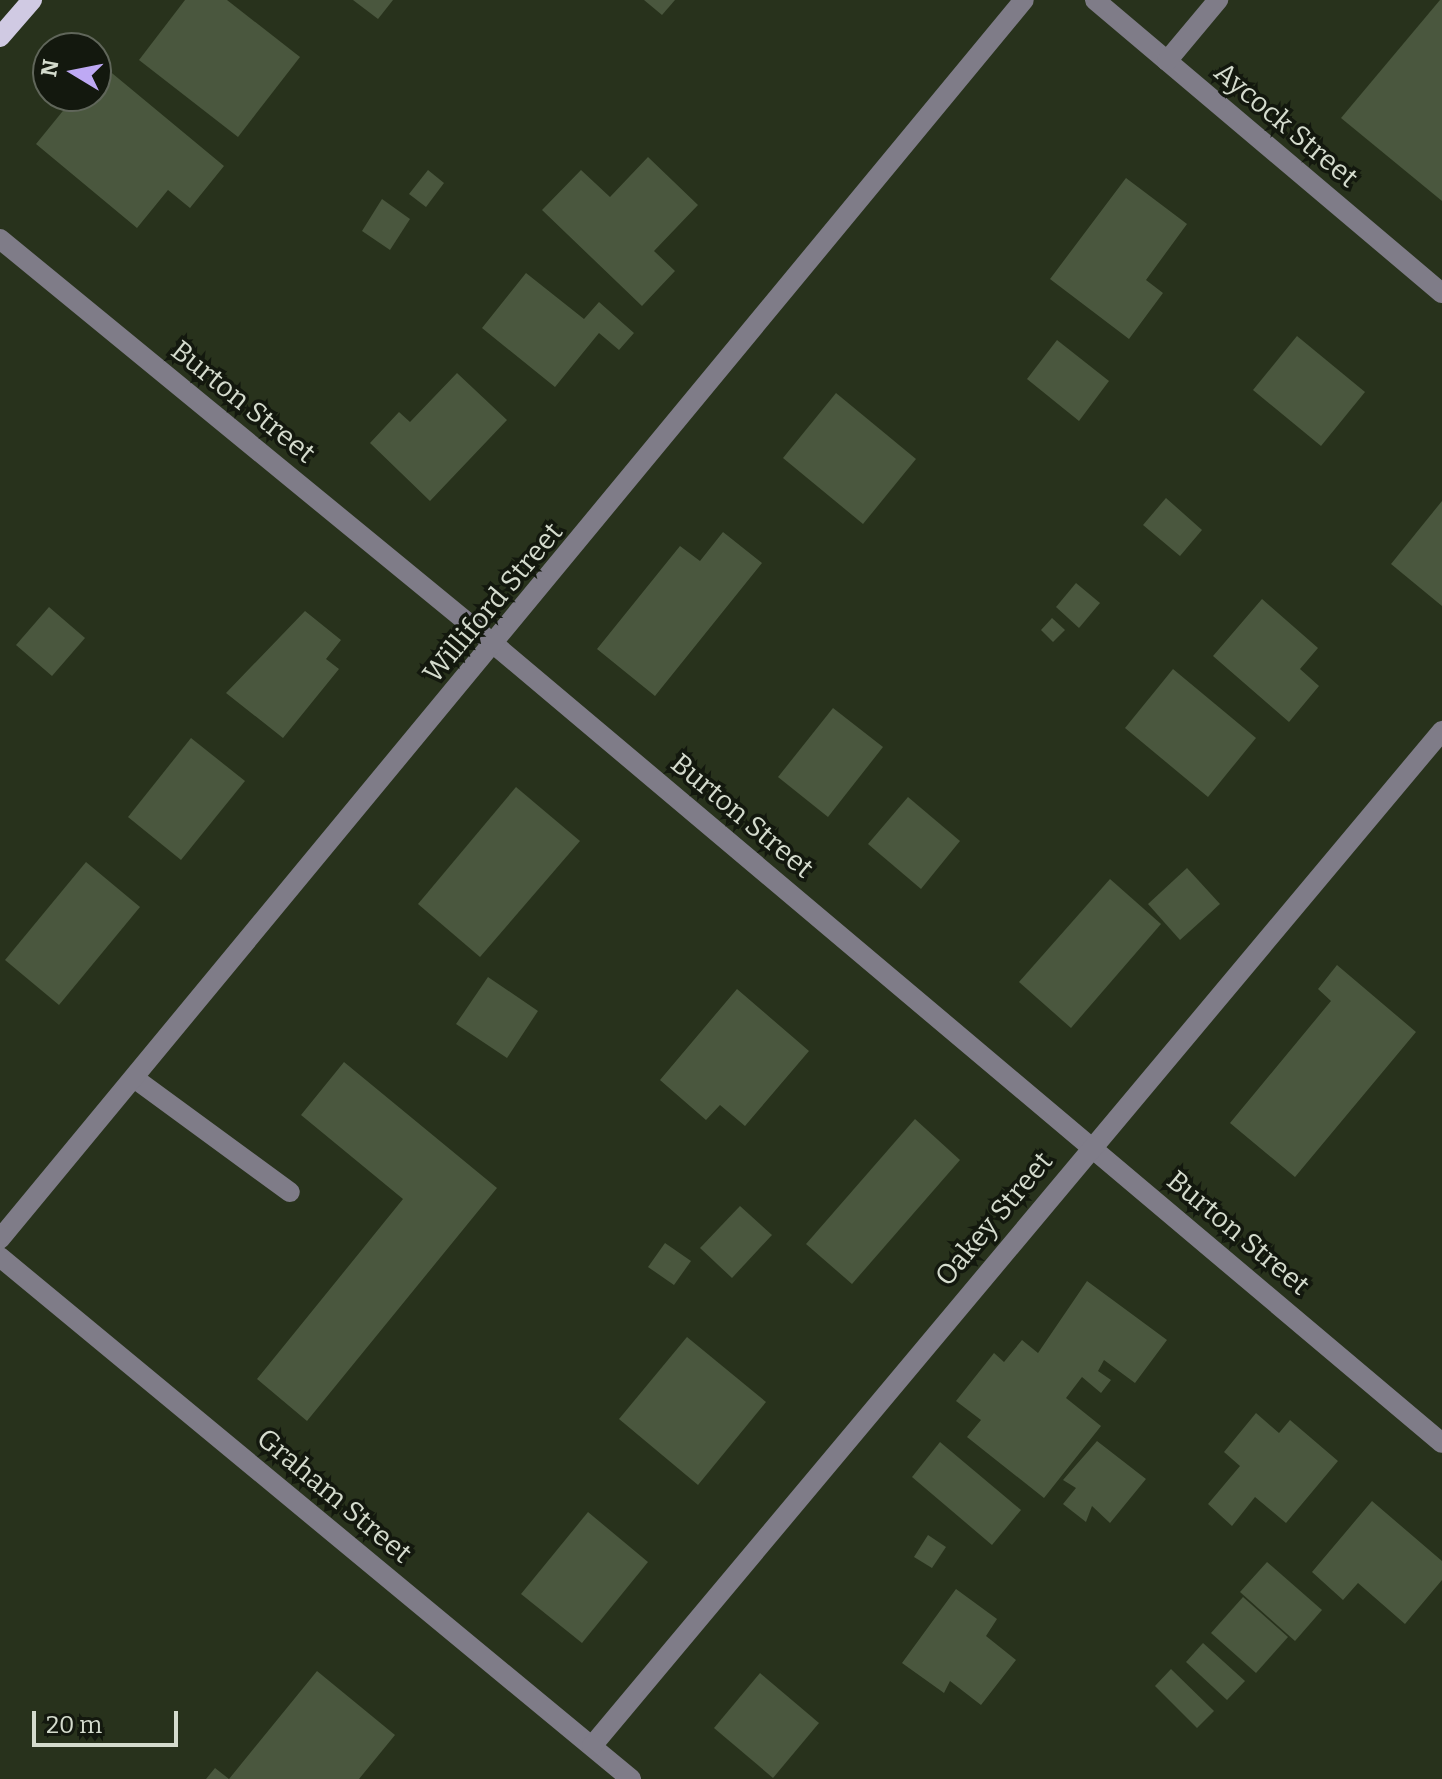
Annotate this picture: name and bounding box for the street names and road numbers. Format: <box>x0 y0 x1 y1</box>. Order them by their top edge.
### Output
street label: Aycock Street <box>1207 55 1365 195</box>
street label: Burton Street <box>164 334 322 470</box>
street label: Williford Street <box>416 516 570 690</box>
street label: Burton Street <box>664 747 820 885</box>
street label: Oakey Street <box>928 1145 1060 1293</box>
street label: Burton Street <box>1160 1164 1316 1302</box>
street label: Graham Street <box>250 1422 418 1570</box>

